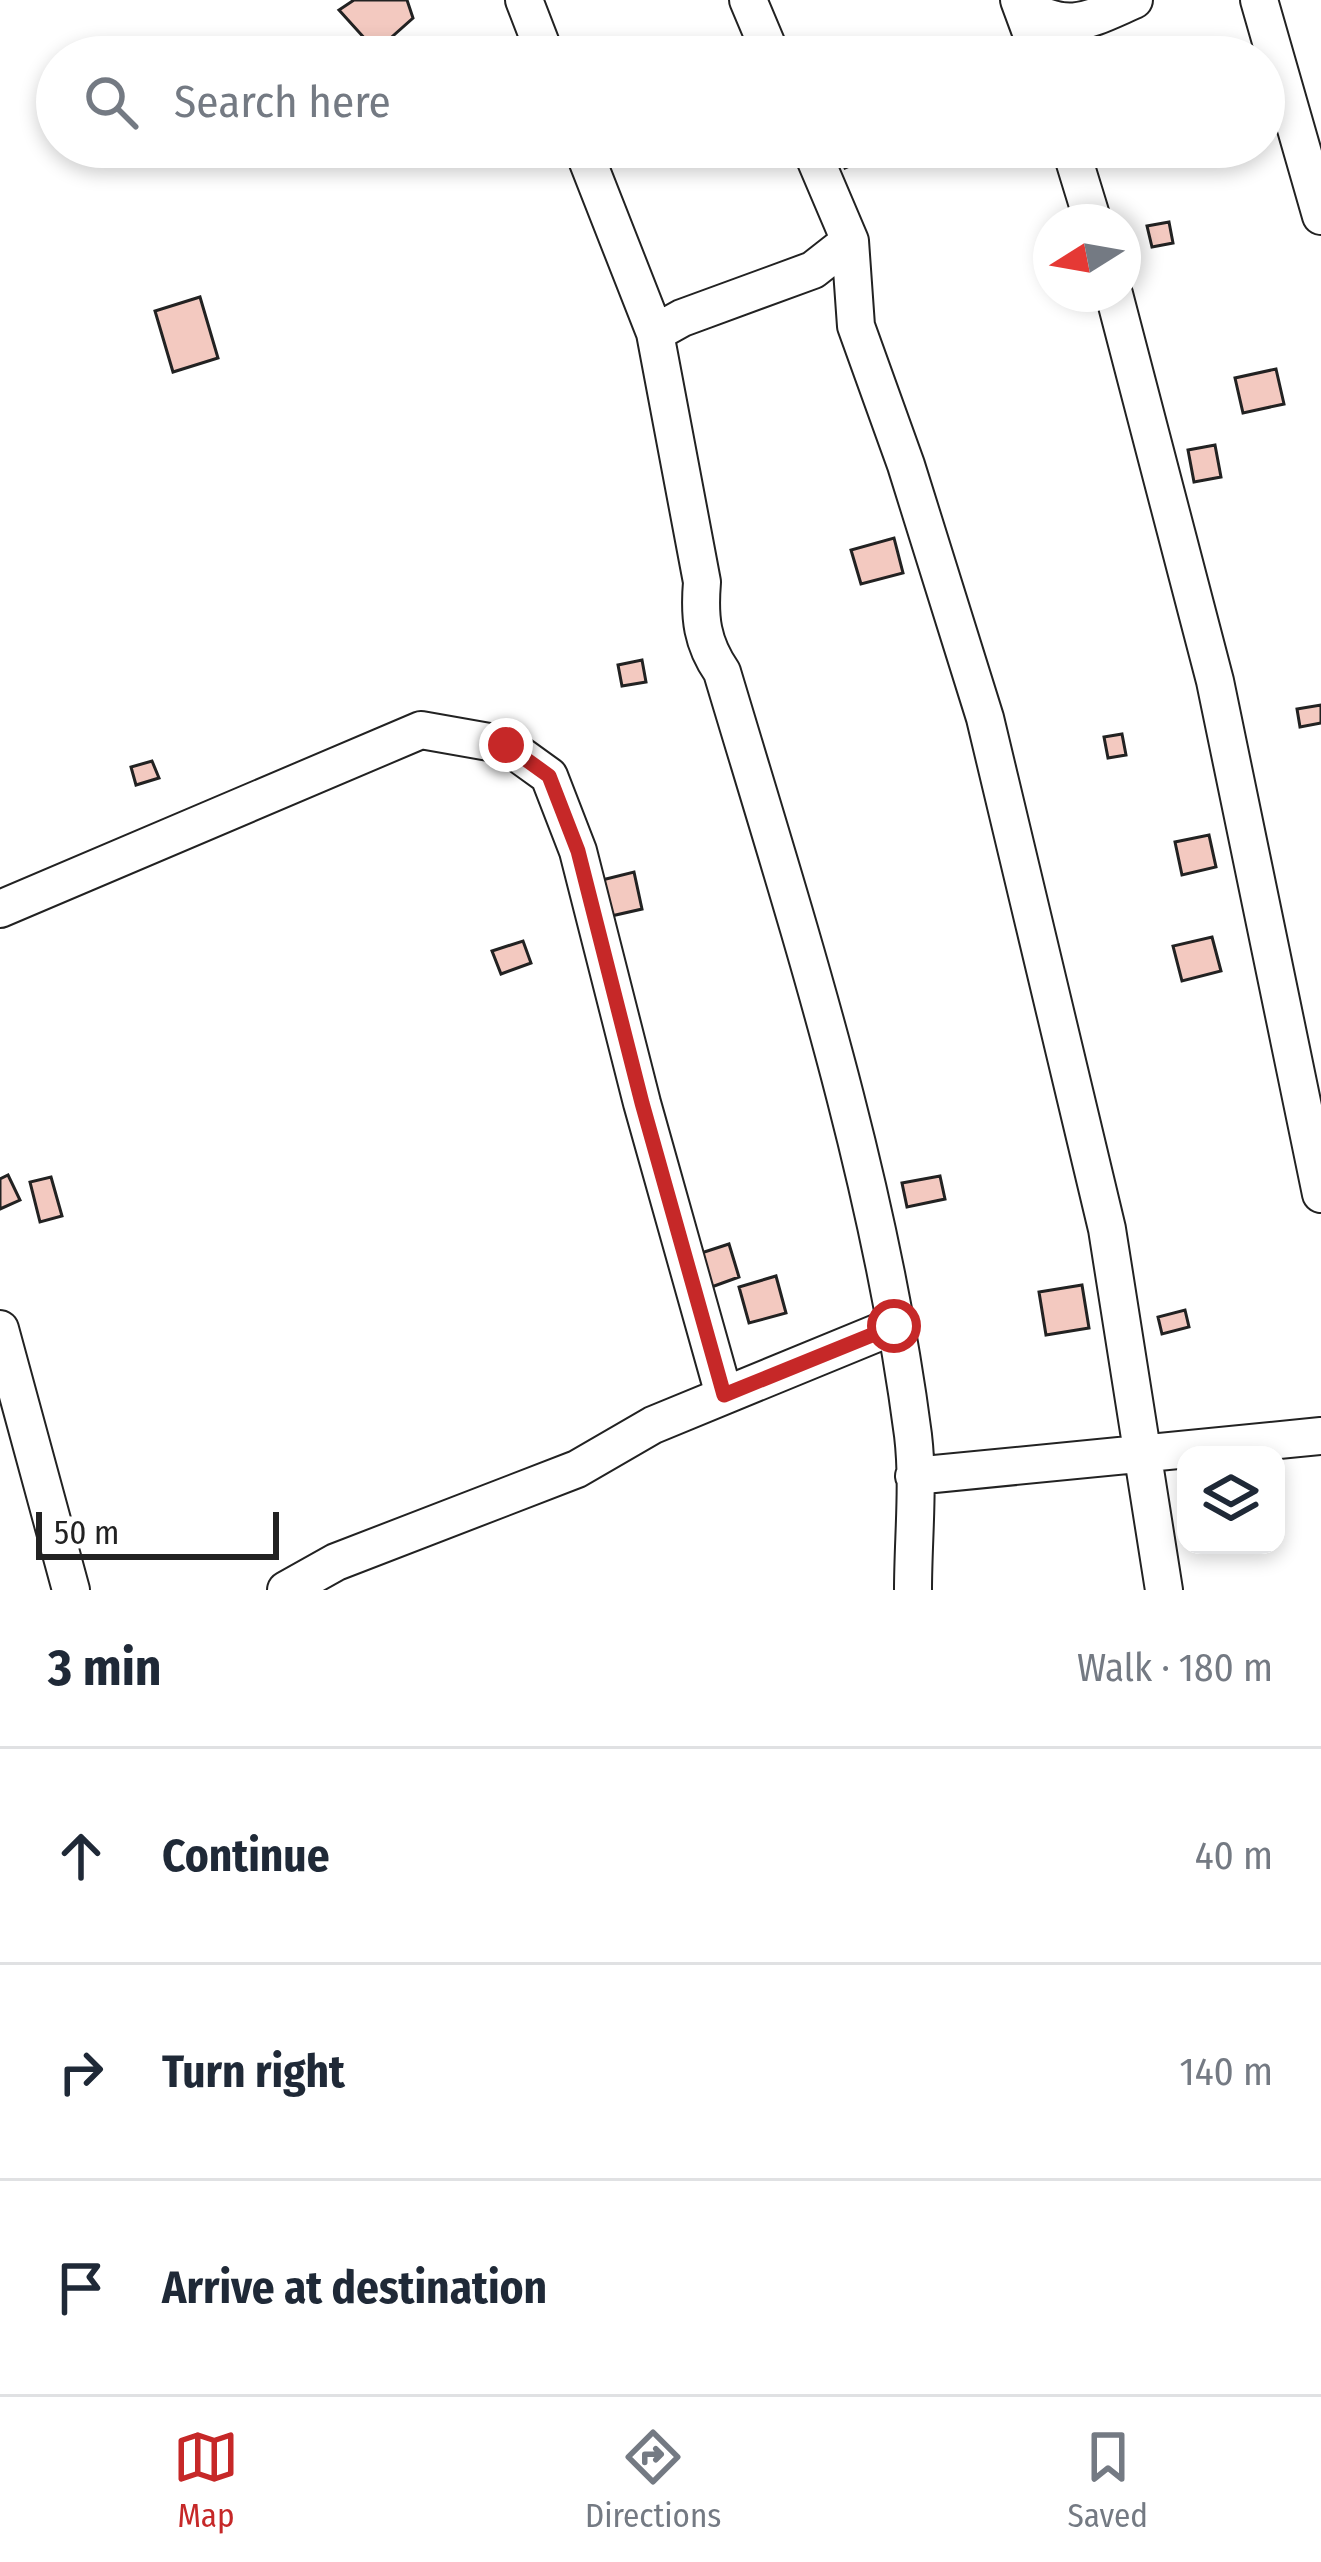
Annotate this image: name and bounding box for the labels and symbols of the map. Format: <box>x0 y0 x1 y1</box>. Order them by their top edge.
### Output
north arrow <box>1033 204 1141 312</box>
route end <box>479 718 533 772</box>
route start <box>867 1299 921 1353</box>
scale bar <box>36 1506 279 1559</box>

